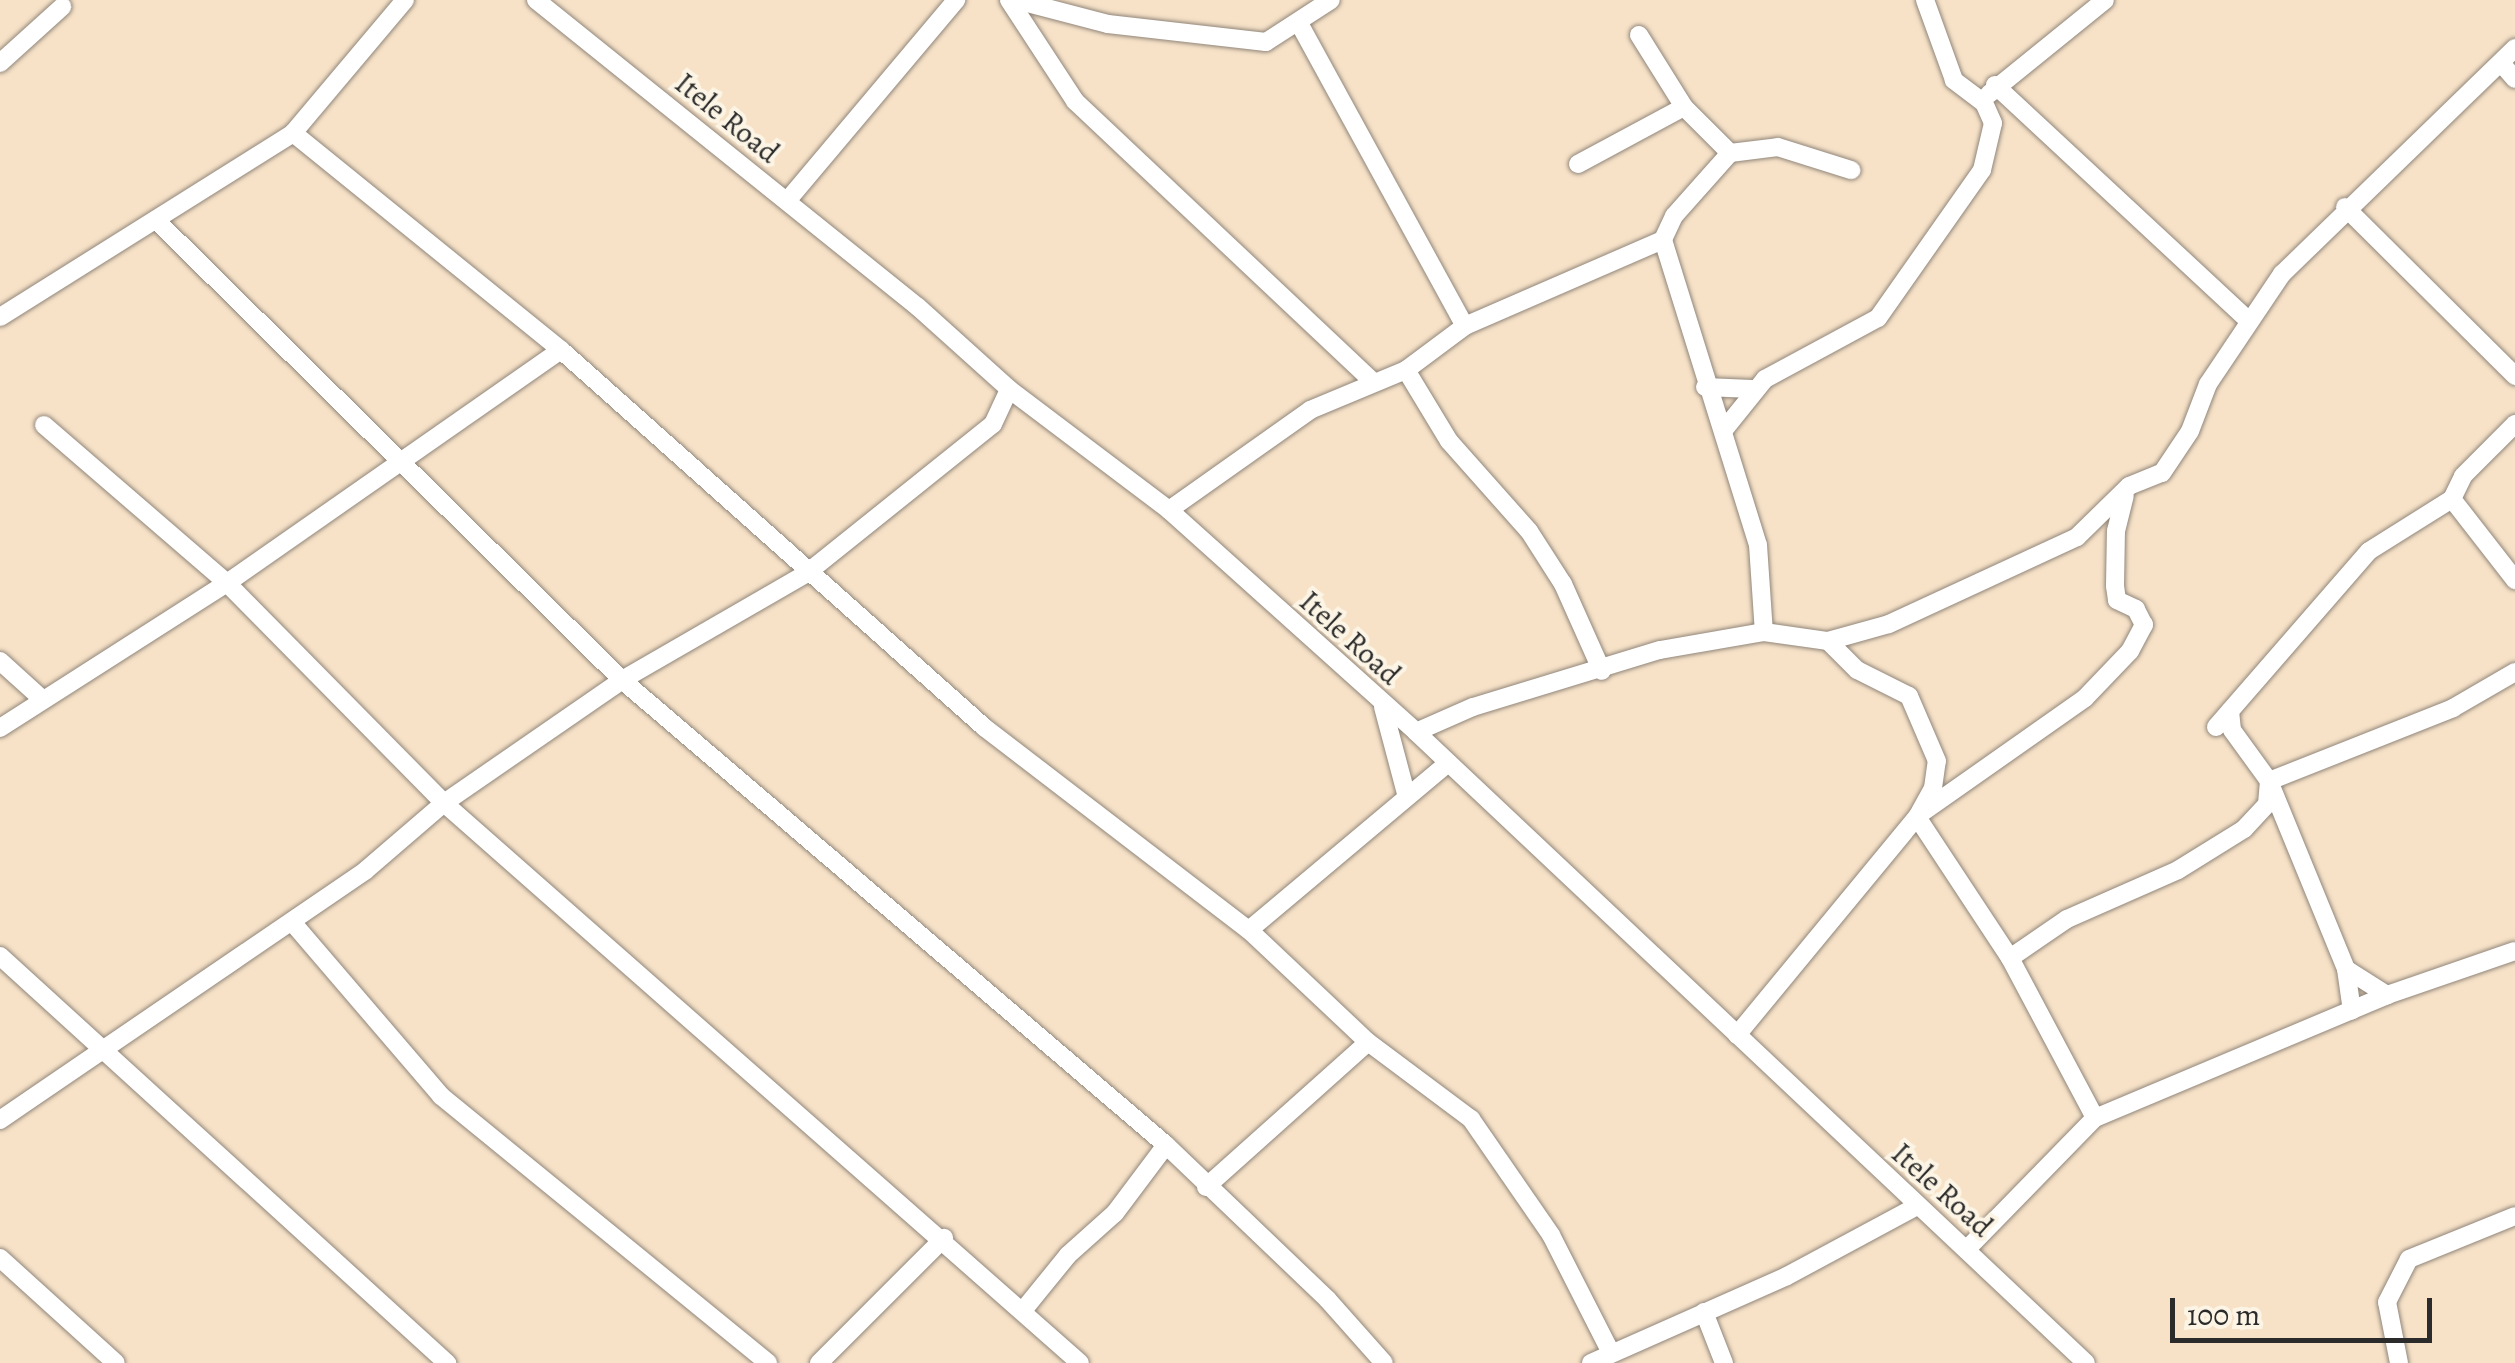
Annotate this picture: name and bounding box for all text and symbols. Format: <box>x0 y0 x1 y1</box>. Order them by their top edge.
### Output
street label: Itele Road <box>668 65 786 171</box>
street label: Itele Road <box>1292 583 1408 693</box>
street label: Itele Road <box>1884 1135 2000 1245</box>
scale bar <box>2175 1278 2438 1340</box>
text: 100 m <box>2187 1295 2260 1335</box>

